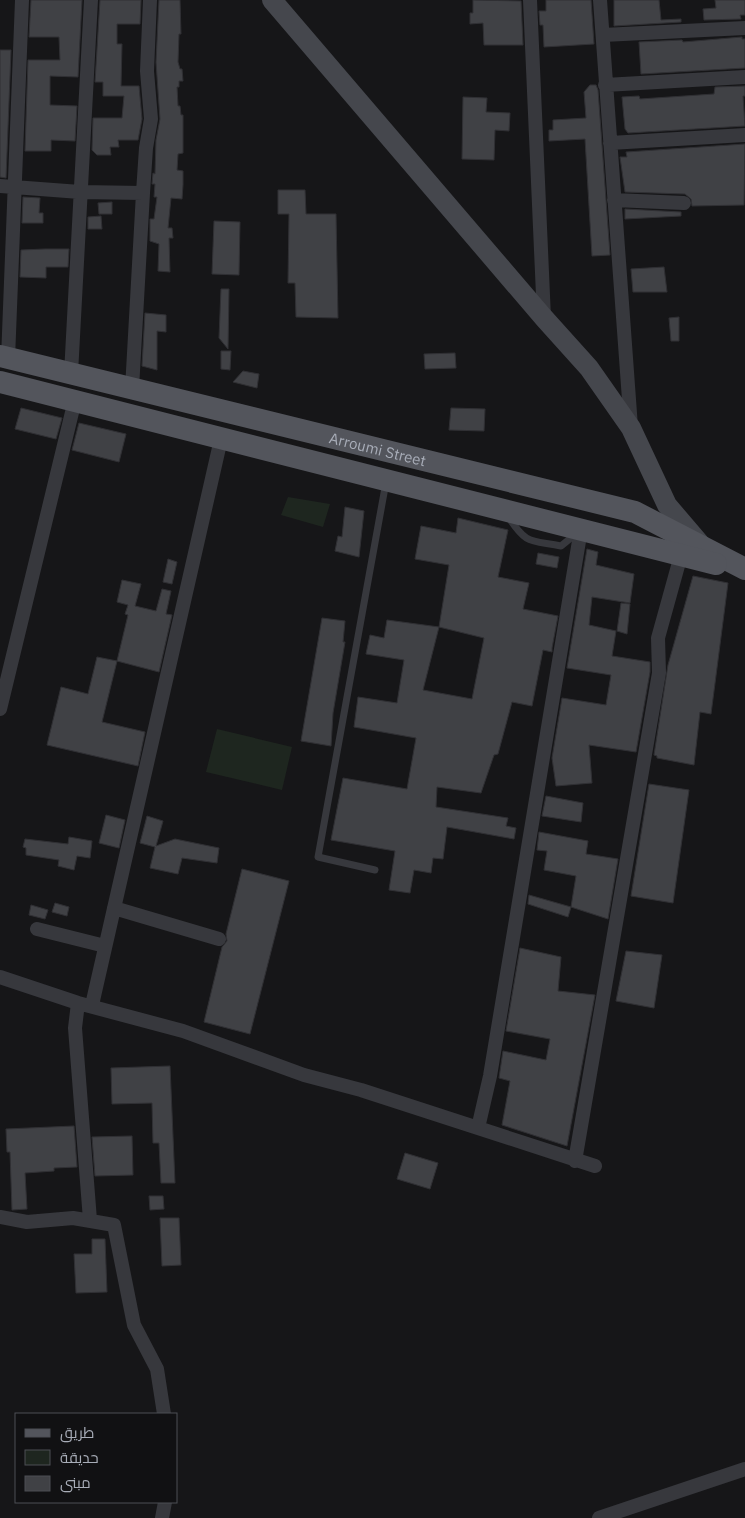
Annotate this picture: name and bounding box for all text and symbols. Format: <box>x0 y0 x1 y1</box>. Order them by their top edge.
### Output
street label: Arroumi Street <box>327 428 428 470</box>
legend <box>15 1413 178 1503</box>
text: طريق <box>60 1423 94 1443</box>
text: حديقة <box>60 1448 99 1467</box>
text: مبنى <box>60 1473 91 1493</box>

